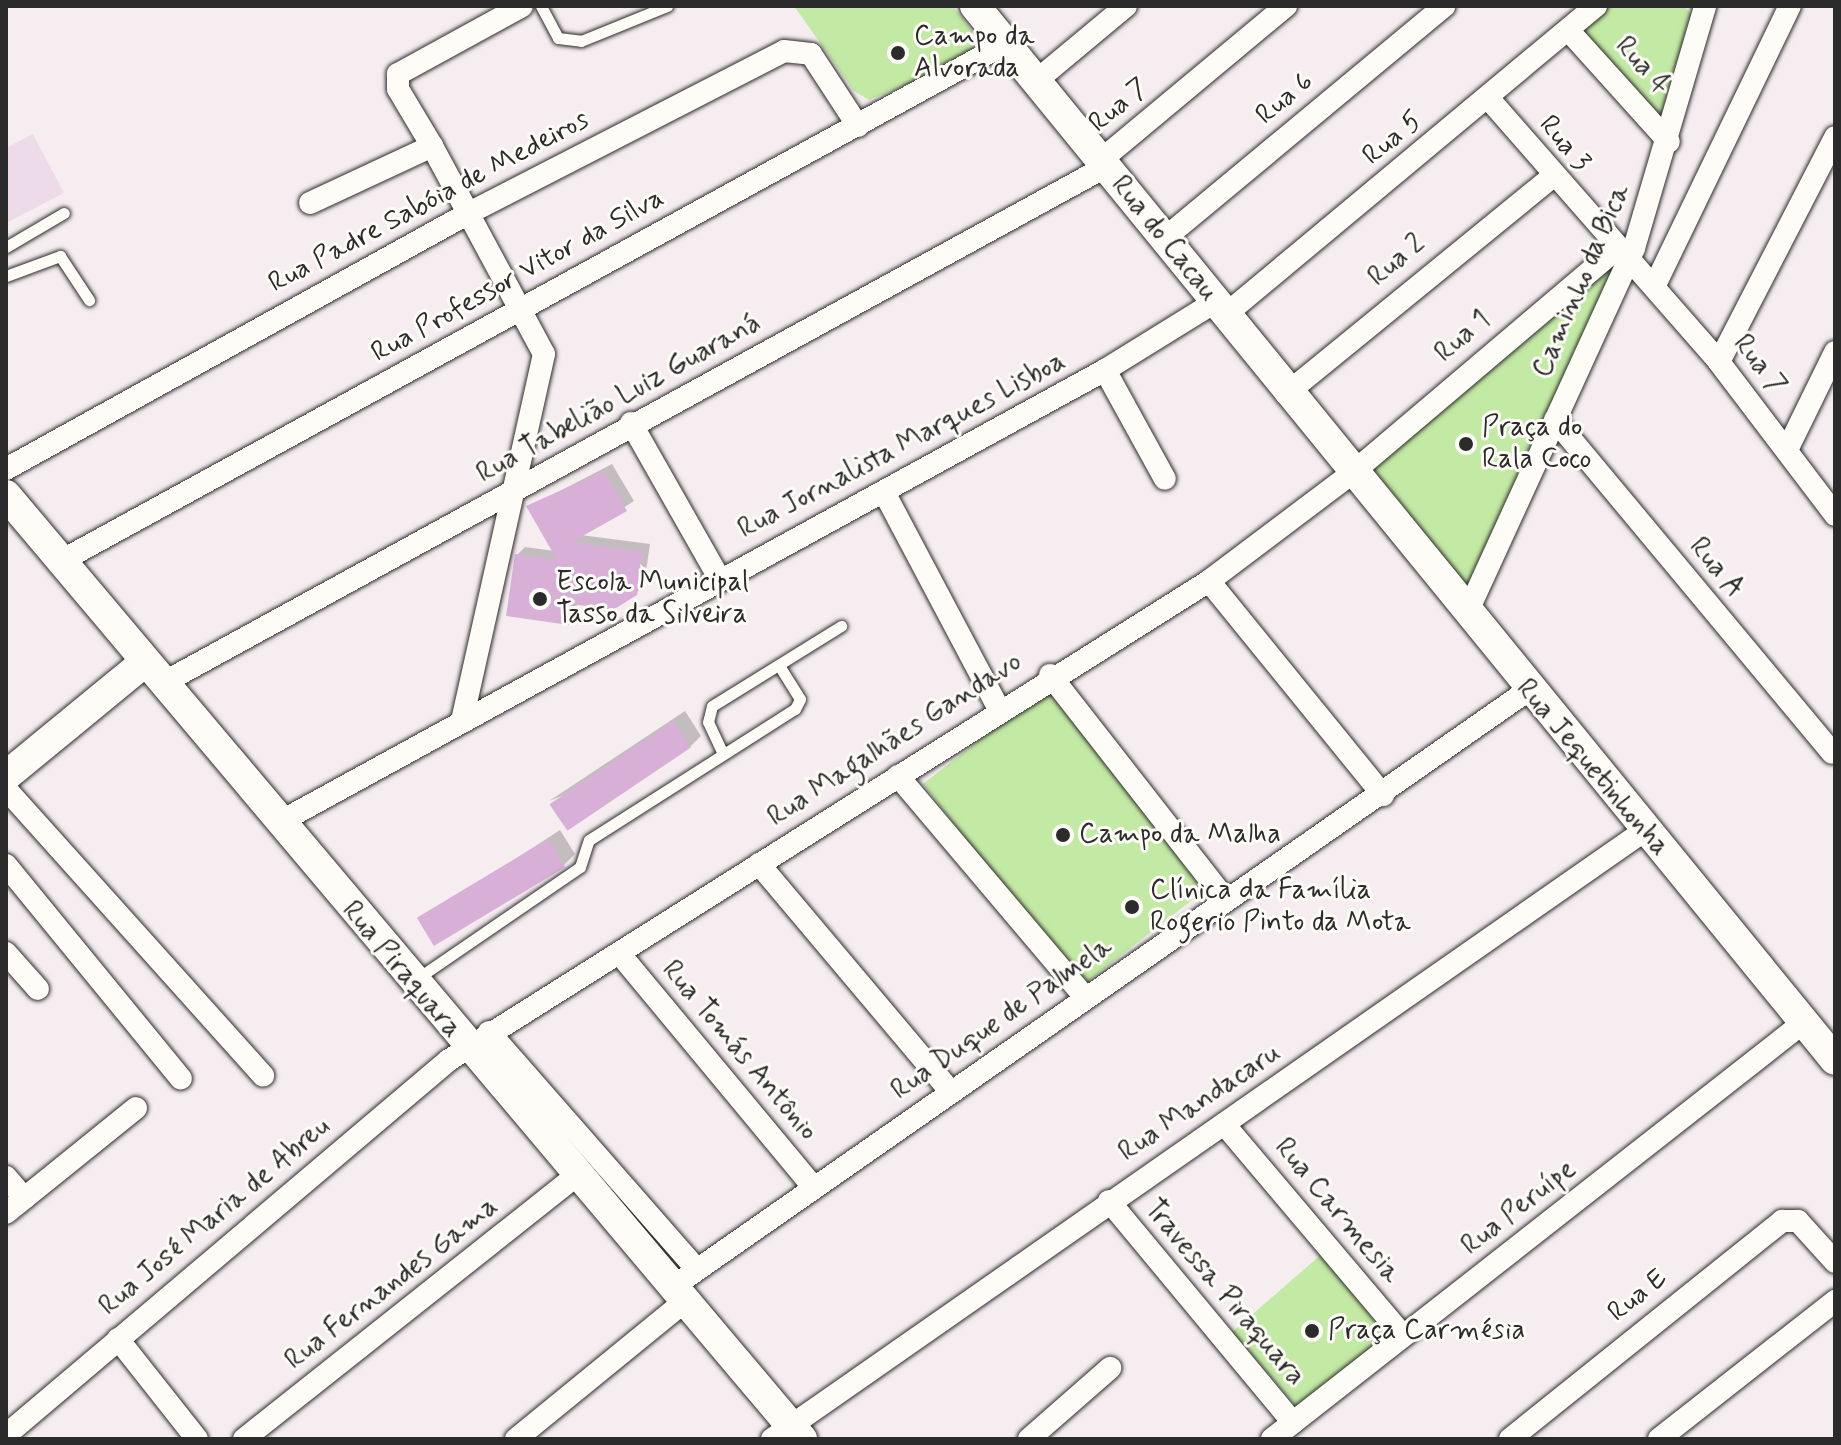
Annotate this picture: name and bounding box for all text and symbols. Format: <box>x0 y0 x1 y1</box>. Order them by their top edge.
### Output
place label: Campo da Alvorada <box>914 20 1031 86</box>
street label: Rua 4 <box>1607 30 1677 102</box>
marker: Campo da Alvorada <box>889 44 907 62</box>
street label: Rua 6 <box>1249 65 1321 133</box>
street label: Rua 7 <box>1082 72 1156 140</box>
street label: Rua Padre Sabóia de Medeiros <box>265 104 593 300</box>
street label: Rua 5 <box>1356 105 1430 173</box>
street label: Rua 3 <box>1531 109 1597 179</box>
street label: Rua do Cacau <box>1101 167 1227 311</box>
street label: Caminho da Bica <box>1526 180 1638 382</box>
street label: Rua Professor Vitor da Silva <box>369 183 667 369</box>
street label: Rua 2 <box>1362 228 1432 294</box>
street label: Rua 1 <box>1428 304 1498 370</box>
street label: Rua Tabelião Luiz Guaraná <box>471 307 767 491</box>
street label: Rua 7 <box>1725 328 1793 402</box>
street label: Rua Jornalista Marques Lisboa <box>731 345 1073 547</box>
place label: Praça do Rala Coco <box>1482 411 1597 477</box>
marker: Praça do Rala Coco <box>1457 435 1475 453</box>
street label: Rua A <box>1681 531 1751 605</box>
place label: Escola Municipal Tasso da Silveira <box>556 566 749 632</box>
marker: Escola Municipal Tasso da Silveira <box>531 590 549 608</box>
street label: Rua Magalhães Gandavo <box>767 649 1023 831</box>
street label: Rua Jequetinhonha <box>1509 674 1675 862</box>
place label: Campo da Malha <box>1079 818 1276 852</box>
marker: Campo da Malha <box>1054 826 1072 844</box>
place label: Clínica da Família Rogerio Pinto da Mota <box>1150 874 1403 940</box>
street label: Rua Piraquara <box>334 895 468 1045</box>
marker: Clínica da Família Rogerio Pinto da Mota <box>1121 896 1143 918</box>
street label: Rua Duque de Palmela <box>884 929 1120 1109</box>
street label: Rua Tomás Antônio <box>655 955 823 1147</box>
street label: Rua Mandacaru <box>1114 1037 1286 1169</box>
street label: Rua José Maria de Abreu <box>90 1109 340 1325</box>
street label: Rua Carmesia <box>1268 1133 1406 1289</box>
street label: Rua Peruípe <box>1457 1154 1581 1262</box>
street label: Rua Fernandes Gama <box>281 1192 503 1376</box>
street label: Travessa Piraquara <box>1137 1194 1311 1392</box>
street label: Rua E <box>1602 1262 1674 1330</box>
place label: Praça Carmésia <box>1328 1314 1526 1348</box>
marker: Praça Carmésia <box>1303 1322 1321 1340</box>

